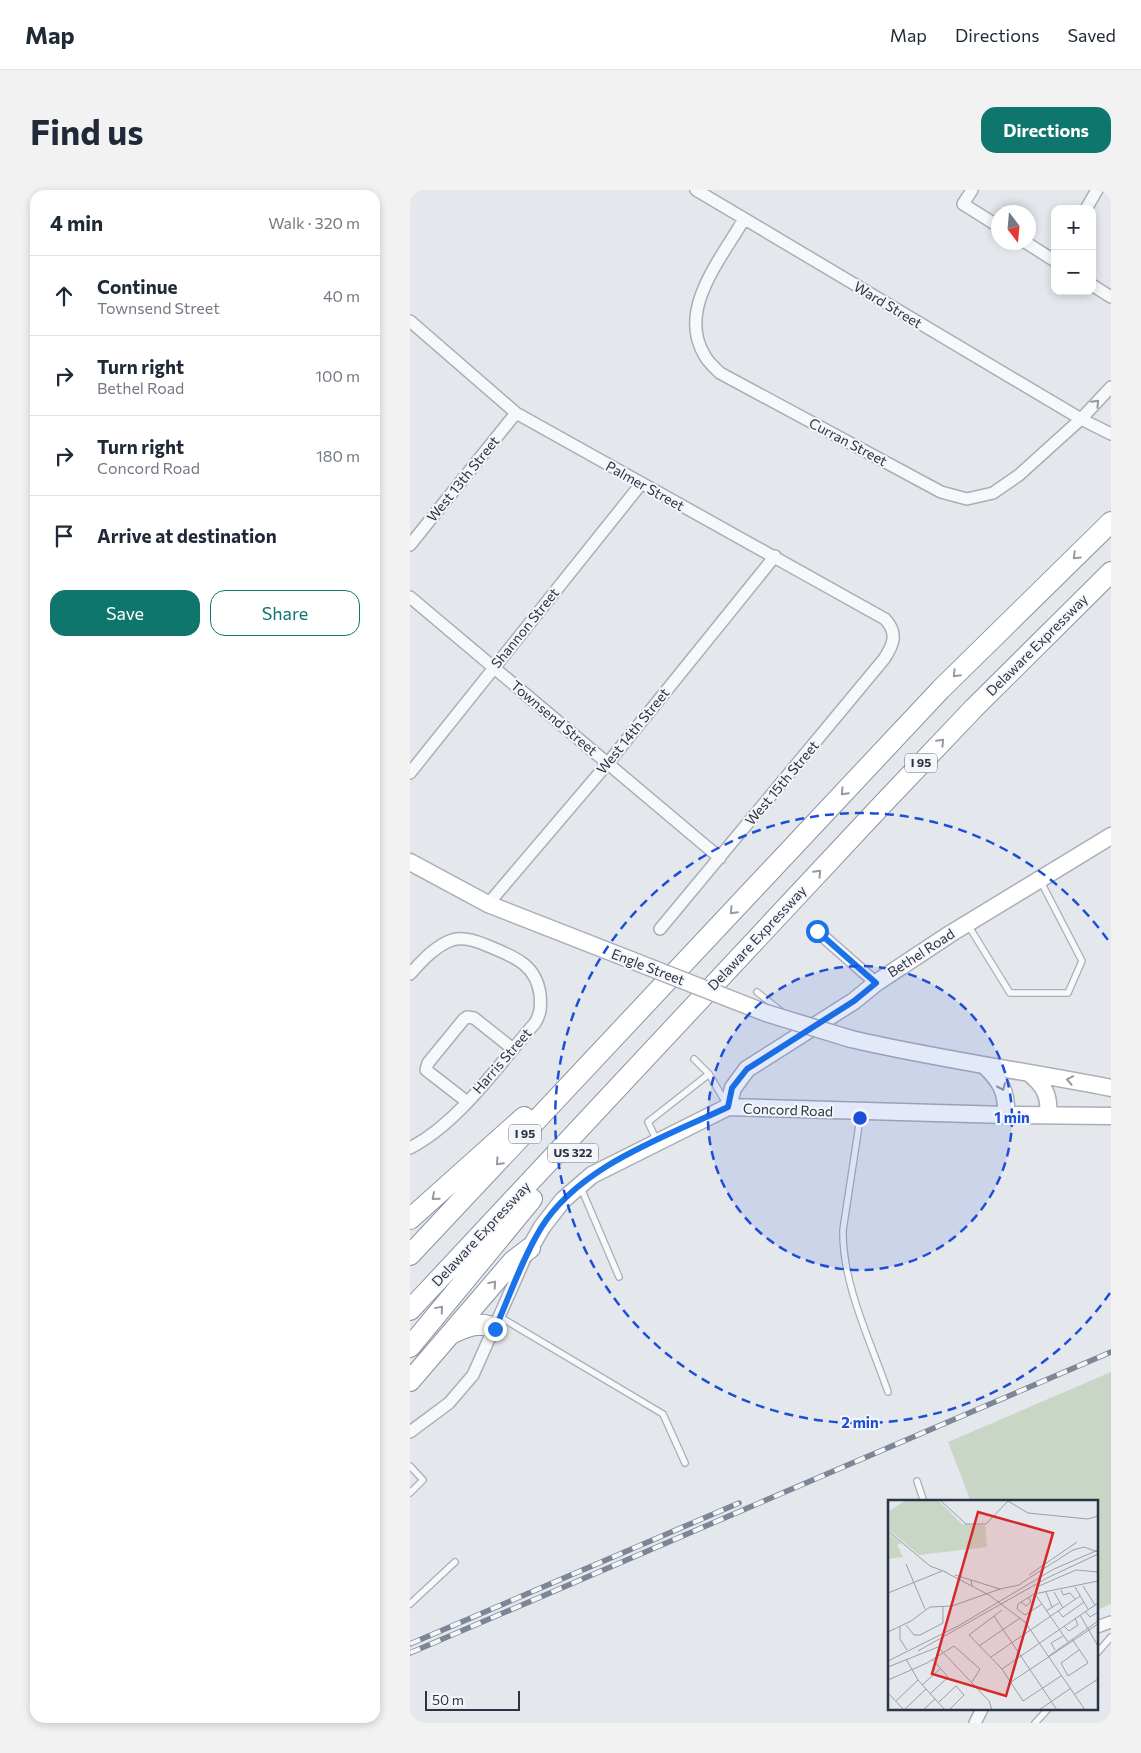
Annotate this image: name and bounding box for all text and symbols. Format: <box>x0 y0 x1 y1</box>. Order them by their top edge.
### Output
text: Map <box>25 20 75 49</box>
text: Map <box>890 24 927 46</box>
text: Directions <box>955 24 1039 46</box>
text: Saved <box>1067 24 1116 46</box>
button: Directions <box>981 107 1111 153</box>
text: Find us <box>30 109 144 152</box>
north arrow <box>991 205 1036 250</box>
map controls <box>1051 205 1096 295</box>
button: + <box>1051 205 1096 250</box>
text: 4 min <box>50 210 103 235</box>
text: Walk · 320 m <box>268 213 360 232</box>
button: − <box>1051 250 1096 295</box>
text: Continue <box>97 275 177 298</box>
street label: Ward Street <box>851 278 926 332</box>
icon: ahead <box>50 282 78 310</box>
text: 40 m <box>323 286 360 305</box>
text: Townsend Street <box>97 298 220 317</box>
text: Turn right <box>97 355 184 378</box>
icon: right <box>50 362 78 390</box>
text: 100 m <box>315 366 360 385</box>
text: Bethel Road <box>97 378 184 397</box>
one-way arrow <box>1090 400 1099 409</box>
street label: Curran Street <box>806 414 890 469</box>
street label: West 13th Street <box>423 432 503 525</box>
text: Turn right <box>97 435 184 458</box>
icon: right <box>50 442 78 470</box>
text: 180 m <box>316 446 360 465</box>
street label: Palmer Street <box>603 457 688 514</box>
text: Concord Road <box>97 458 200 477</box>
icon: arrive <box>50 522 78 550</box>
text: Arrive at destination <box>97 524 277 547</box>
one-way arrow <box>1073 550 1082 559</box>
street label: Shannon Street <box>487 584 562 671</box>
button: Save <box>50 590 200 636</box>
button: Share <box>210 590 360 636</box>
street label: Delaware Expressway <box>982 590 1091 699</box>
one-way arrow <box>953 668 962 677</box>
street label: Townsend Street <box>508 677 601 759</box>
street label: West 14th Street <box>593 684 673 777</box>
street label: West 15th Street <box>741 737 822 829</box>
one-way arrow <box>935 739 944 748</box>
road number: I 95 <box>905 754 937 772</box>
one-way arrow <box>841 786 850 795</box>
one-way arrow <box>812 870 821 879</box>
street label: Delaware Expressway <box>704 882 810 994</box>
one-way arrow <box>730 905 739 914</box>
route start <box>806 920 829 943</box>
street label: Bethel Road <box>884 925 957 981</box>
street label: Engle Street <box>609 945 687 988</box>
street label: Harris Street <box>469 1024 535 1097</box>
one-way arrow <box>1066 1076 1075 1086</box>
one-way arrow <box>995 1082 1006 1091</box>
street label: Concord Road <box>743 1099 833 1120</box>
text: 1 min <box>994 1108 1030 1126</box>
centre of rings <box>851 1109 869 1127</box>
road number: I 95 <box>509 1124 541 1144</box>
road number: US 322 <box>548 1144 598 1162</box>
one-way arrow <box>496 1157 505 1166</box>
street label: Delaware Expressway <box>428 1178 534 1290</box>
one-way arrow <box>432 1192 441 1201</box>
one-way arrow <box>487 1281 496 1290</box>
one-way arrow <box>435 1306 443 1315</box>
route end <box>484 1318 507 1341</box>
text: 2 min <box>841 1413 879 1431</box>
inset map <box>888 1500 1098 1710</box>
scale bar <box>425 1688 520 1711</box>
text: 50 m <box>432 1691 464 1708</box>

